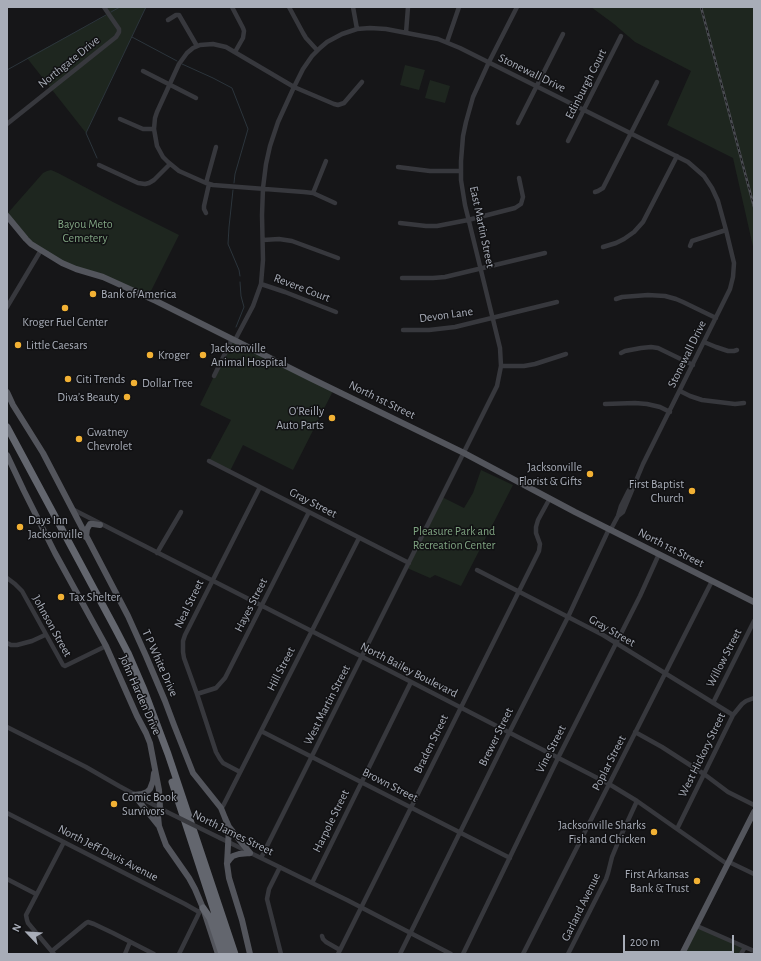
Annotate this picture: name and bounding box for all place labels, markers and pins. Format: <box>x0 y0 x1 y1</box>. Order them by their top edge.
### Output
place label: Bank of America <box>101 287 177 301</box>
marker: Bank of America <box>88 289 98 299</box>
marker: Kroger Fuel Center <box>60 303 70 313</box>
place label: Kroger Fuel Center <box>22 315 108 329</box>
place label: Little Caesars <box>26 338 88 352</box>
marker: Little Caesars <box>13 340 23 350</box>
place label: Jacksonville Animal Hospital <box>211 341 287 369</box>
place label: Kroger <box>158 348 189 362</box>
marker: Kroger <box>145 350 155 360</box>
marker: Jacksonville Animal Hospital <box>198 350 208 360</box>
place label: Citi Trends <box>76 372 125 386</box>
marker: Citi Trends <box>63 374 73 384</box>
place label: Dollar Tree <box>142 376 193 390</box>
marker: Dollar Tree <box>129 378 139 388</box>
place label: Diva’s Beauty <box>57 390 119 404</box>
marker: Diva’s Beauty <box>122 392 132 402</box>
place label: O'Reilly Auto Parts <box>276 404 324 432</box>
marker: O'Reilly Auto Parts <box>327 413 337 423</box>
place label: Gwatney Chevrolet <box>87 425 132 453</box>
marker: Gwatney Chevrolet <box>74 434 84 444</box>
place label: Jacksonville Florist & Gifts <box>519 460 582 488</box>
marker: Jacksonville Florist & Gifts <box>585 469 595 479</box>
place label: First Baptist Church <box>629 477 684 505</box>
marker: First Baptist Church <box>687 486 697 496</box>
place label: Days Inn Jacksonville <box>28 513 83 541</box>
marker: Days Inn Jacksonville <box>15 522 25 532</box>
place label: Tax Shelter <box>69 590 120 604</box>
marker: Tax Shelter <box>56 592 66 602</box>
place label: Comic Book Survivors <box>122 790 176 818</box>
marker: Comic Book Survivors <box>109 799 119 809</box>
place label: Jacksonville Sharks Fish and Chicken <box>558 818 646 846</box>
marker: Jacksonville Sharks Fish and Chicken <box>649 827 659 837</box>
place label: First Arkansas Bank & Trust <box>625 867 689 895</box>
marker: First Arkansas Bank & Trust <box>692 876 702 886</box>

